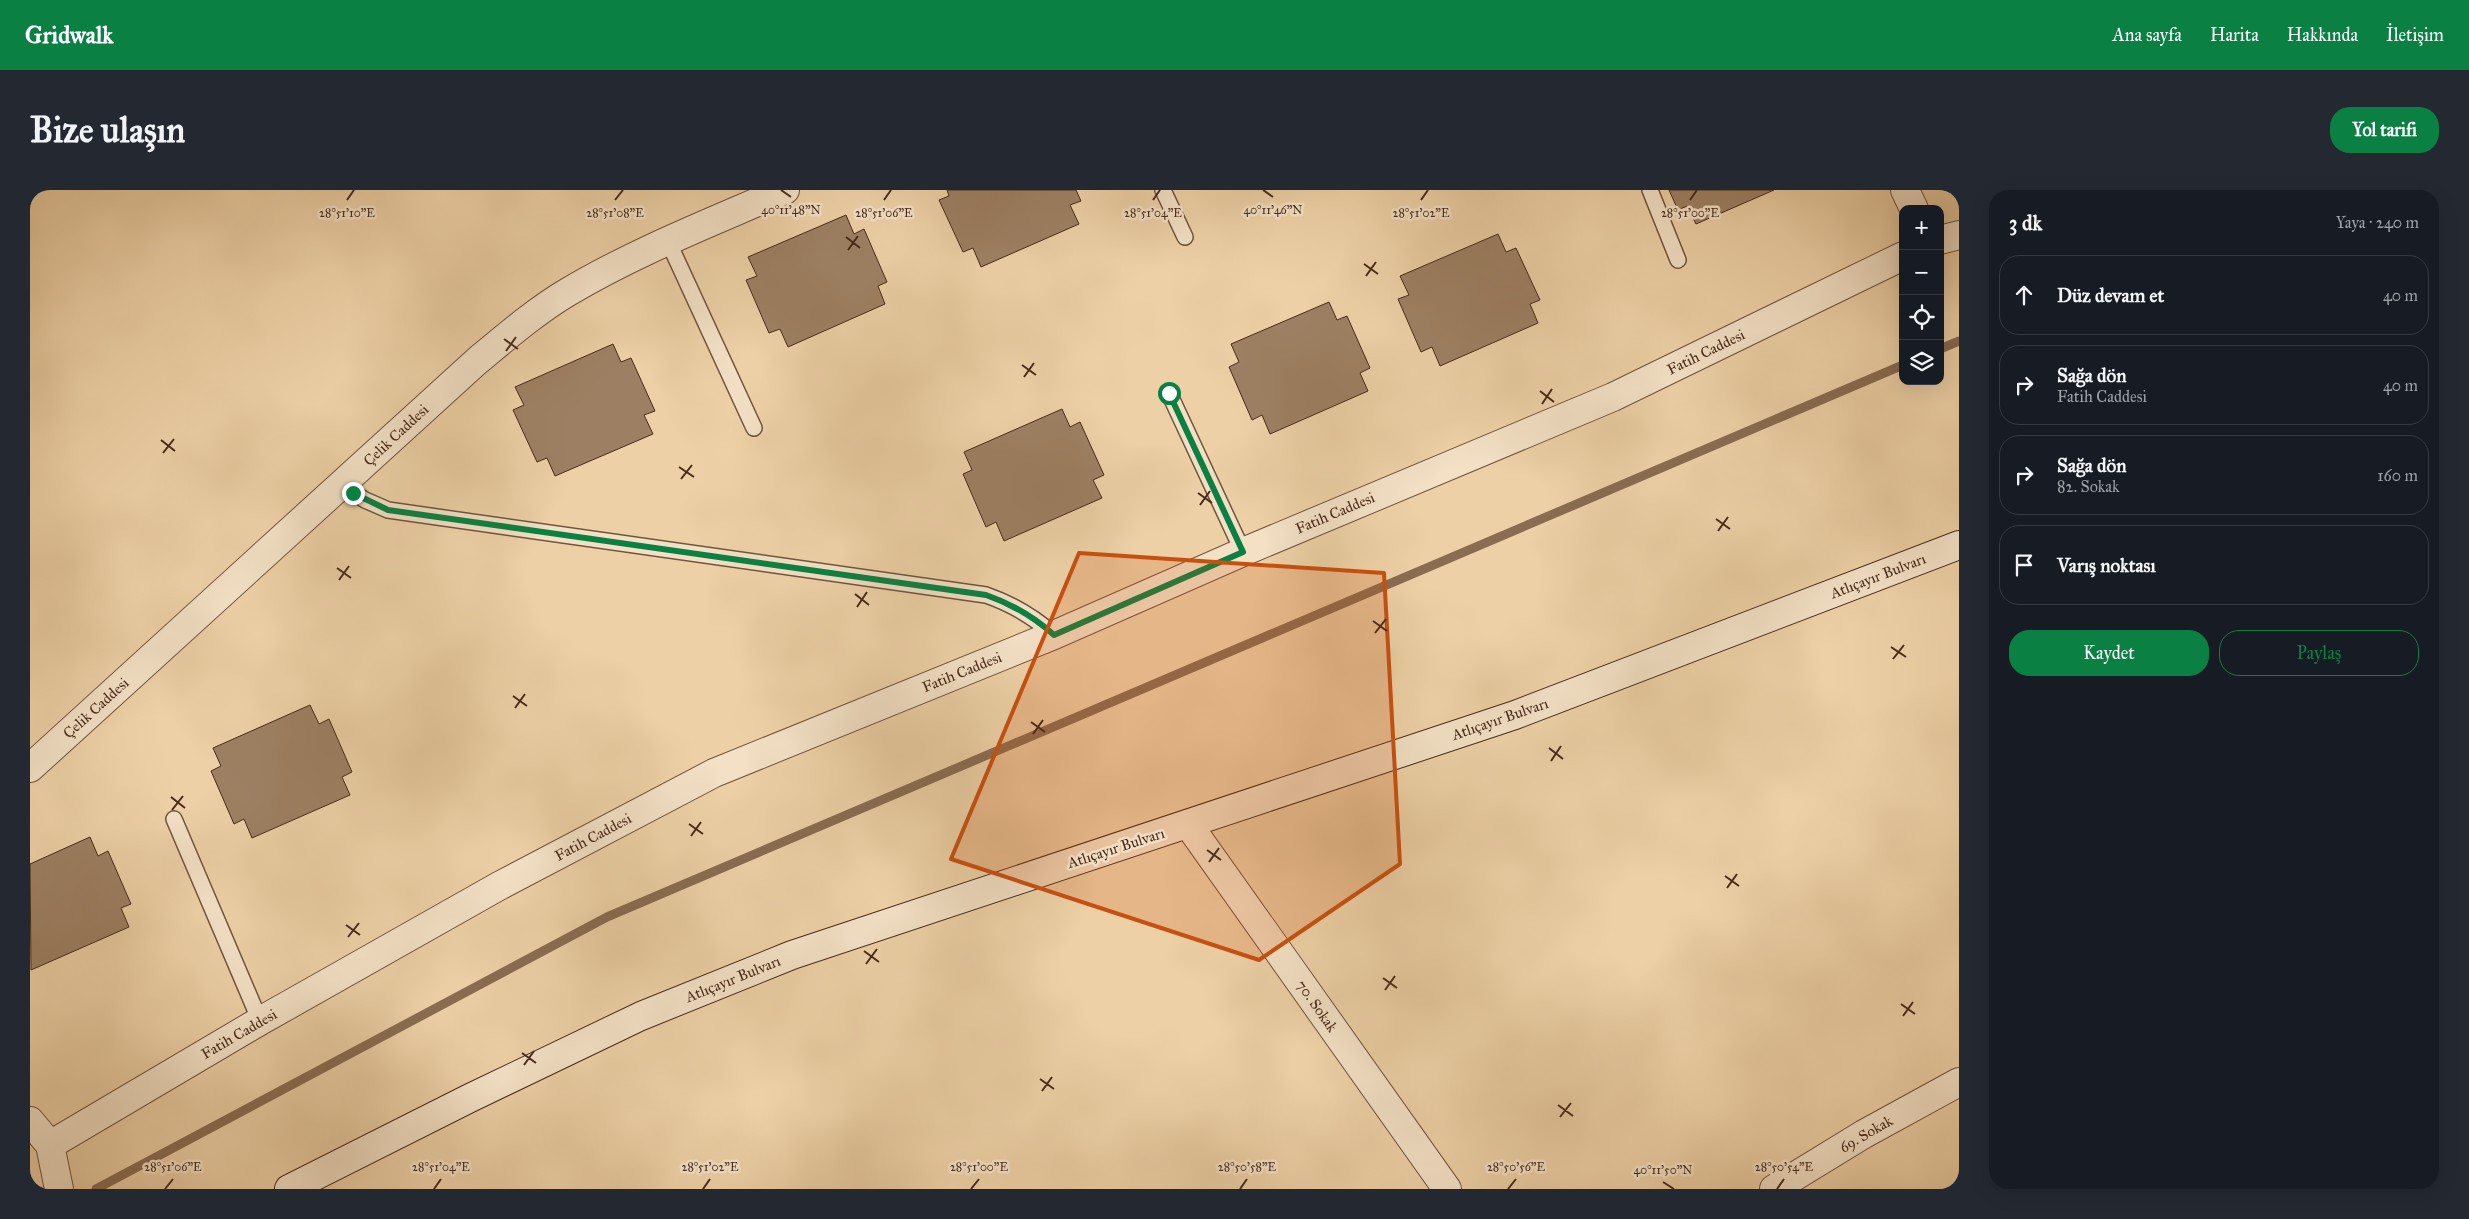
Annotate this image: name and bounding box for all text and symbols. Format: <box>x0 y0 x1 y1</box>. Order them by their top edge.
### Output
text: Gridwalk <box>25 20 114 50</box>
text: Ana sayfa <box>2113 24 2182 46</box>
text: Harita <box>2210 24 2259 46</box>
text: Hakkında <box>2287 24 2358 46</box>
text: İletişim <box>2386 24 2444 46</box>
button: Yol tarifi <box>2330 107 2439 153</box>
text: Bize ulaşın <box>30 109 185 152</box>
text: 40°11'48"N <box>761 203 821 217</box>
text: 40°11'46"N <box>1243 203 1303 217</box>
map controls <box>1899 205 1944 385</box>
button: + <box>1899 205 1944 250</box>
text: 28°51'10"E <box>319 206 375 220</box>
text: 28°51'08"E <box>586 206 644 220</box>
text: 28°51'06"E <box>855 206 913 220</box>
text: 28°51'04"E <box>1124 206 1182 220</box>
text: 28°51'02"E <box>1392 206 1450 220</box>
text: 28°51'00"E <box>1661 206 1719 220</box>
text: 3 dk <box>2009 210 2042 236</box>
text: Yaya · 240 m <box>2336 213 2419 232</box>
button: − <box>1899 250 1944 295</box>
icon: ahead <box>2010 281 2038 309</box>
text: Düz devam et <box>2057 284 2164 307</box>
text: 40 m <box>2383 286 2418 305</box>
button: locate <box>1899 295 1944 340</box>
street label: Fatih Caddesi <box>1664 325 1748 379</box>
button: layers <box>1899 340 1944 385</box>
text: Sağa dön <box>2057 364 2126 387</box>
icon: right <box>2010 371 2038 399</box>
text: 40 m <box>2383 376 2418 395</box>
route start <box>1158 382 1181 405</box>
text: Fatih Caddesi <box>2057 387 2147 406</box>
street label: Çelik Caddesi <box>360 400 432 470</box>
text: Sağa dön <box>2057 454 2126 477</box>
icon: right <box>2010 461 2038 489</box>
text: 160 m <box>2377 466 2418 485</box>
text: 82. Sokak <box>2057 477 2119 496</box>
route end <box>342 482 365 505</box>
street label: Fatih Caddesi <box>1293 488 1377 538</box>
street label: Atlıçayır Bulvarı <box>1827 550 1928 603</box>
icon: arrive <box>2010 551 2038 579</box>
text: Varış noktası <box>2057 554 2156 577</box>
button: Kaydet <box>2009 630 2209 676</box>
button: Paylaş <box>2219 630 2419 676</box>
street label: Fatih Caddesi <box>920 648 1004 696</box>
street label: Çelik Caddesi <box>59 674 133 742</box>
street label: Atlıçayır Bulvarı <box>1448 694 1551 744</box>
street label: Fatih Caddesi <box>552 809 634 865</box>
street label: Atlıçayır Bulvarı <box>1064 824 1167 872</box>
street label: Atlıçayır Bulvarı <box>682 952 783 1007</box>
street label: 70. Sokak <box>1293 976 1341 1036</box>
street label: Fatih Caddesi <box>198 1005 280 1063</box>
street label: 69. Sokak <box>1836 1112 1896 1156</box>
text: 28°51'06"E <box>144 1160 202 1174</box>
text: 28°51'04"E <box>412 1160 470 1174</box>
text: 28°51'02"E <box>681 1160 739 1174</box>
text: 28°51'00"E <box>950 1160 1008 1174</box>
text: 28°50'58"E <box>1218 1160 1277 1174</box>
text: 28°50'56"E <box>1487 1160 1545 1174</box>
text: 28°50'54"E <box>1755 1160 1814 1174</box>
text: 40°11'50"N <box>1634 1163 1692 1177</box>

